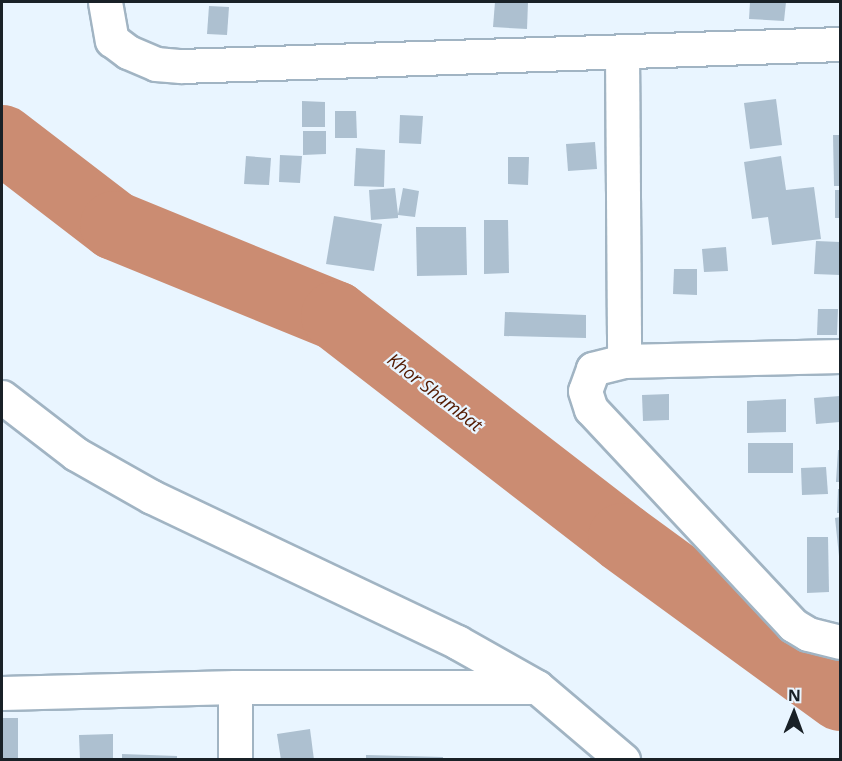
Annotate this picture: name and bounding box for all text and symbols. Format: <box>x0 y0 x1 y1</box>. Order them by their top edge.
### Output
water label: Khor Shambat <box>383 348 487 436</box>
north arrow <box>764 683 824 743</box>
text: N <box>788 684 801 706</box>

